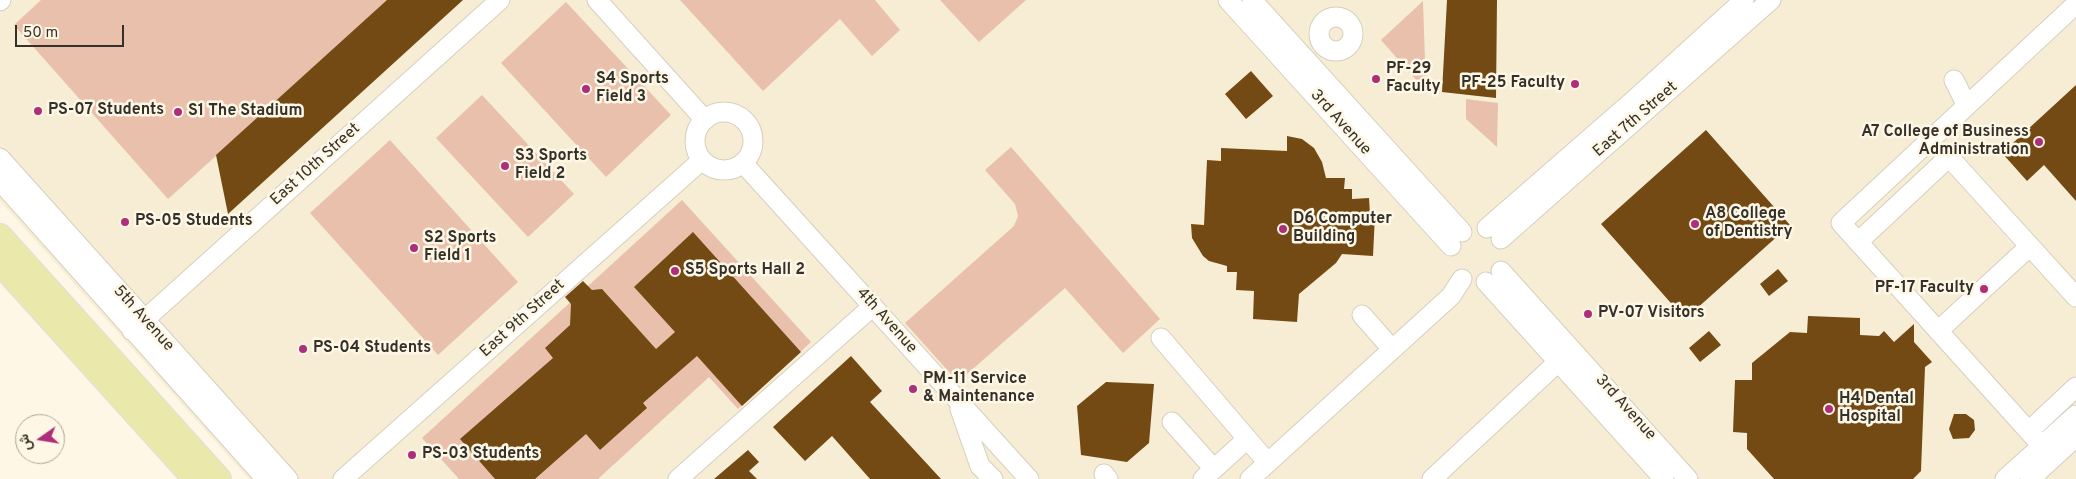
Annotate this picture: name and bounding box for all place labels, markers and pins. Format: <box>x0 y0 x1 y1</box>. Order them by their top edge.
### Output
place label: PF-29 Faculty <box>1386 60 1441 98</box>
place label: S4 Sports Field 3 <box>596 70 669 108</box>
marker: PF-29 Faculty <box>1370 73 1382 85</box>
place label: PF-25 Faculty <box>1461 74 1565 94</box>
marker: PF-25 Faculty <box>1569 78 1581 90</box>
marker: S4 Sports Field 3 <box>580 83 592 95</box>
place label: PS-07 Students <box>48 101 164 121</box>
place label: S1 The Stadium <box>188 102 302 122</box>
marker: PS-07 Students <box>32 105 44 117</box>
marker: S1 The Stadium <box>172 106 184 118</box>
place label: A7 College of Business Administration <box>1861 123 2029 161</box>
marker: A7 College of Business Administration <box>2033 136 2045 148</box>
place label: S3 Sports Field 2 <box>515 147 587 185</box>
marker: S3 Sports Field 2 <box>499 160 511 172</box>
place label: A8 College of Dentistry <box>1705 205 1793 243</box>
place label: D6 Computer Building <box>1293 210 1392 248</box>
place label: PS-05 Students <box>135 212 253 232</box>
marker: PS-05 Students <box>119 216 131 228</box>
marker: A8 College of Dentistry <box>1689 218 1701 230</box>
marker: D6 Computer Building <box>1277 223 1289 235</box>
place label: S2 Sports Field 1 <box>424 229 496 267</box>
marker: S2 Sports Field 1 <box>408 242 420 254</box>
place label: S5 Sports Hall 2 <box>685 261 805 281</box>
marker: S5 Sports Hall 2 <box>669 265 681 277</box>
place label: PF-17 Faculty <box>1875 279 1974 299</box>
marker: PF-17 Faculty <box>1978 283 1990 295</box>
place label: PV-07 Visitors <box>1598 304 1705 324</box>
marker: PV-07 Visitors <box>1582 308 1594 320</box>
place label: PS-04 Students <box>313 339 431 359</box>
marker: PS-04 Students <box>297 343 309 355</box>
place label: PM-11 Service & Maintenance <box>923 370 1035 408</box>
marker: PM-11 Service & Maintenance <box>907 383 919 395</box>
place label: H4 Dental Hospital <box>1839 390 1914 428</box>
marker: H4 Dental Hospital <box>1823 403 1835 415</box>
place label: PS-03 Students <box>422 445 539 465</box>
marker: PS-03 Students <box>406 449 418 461</box>

